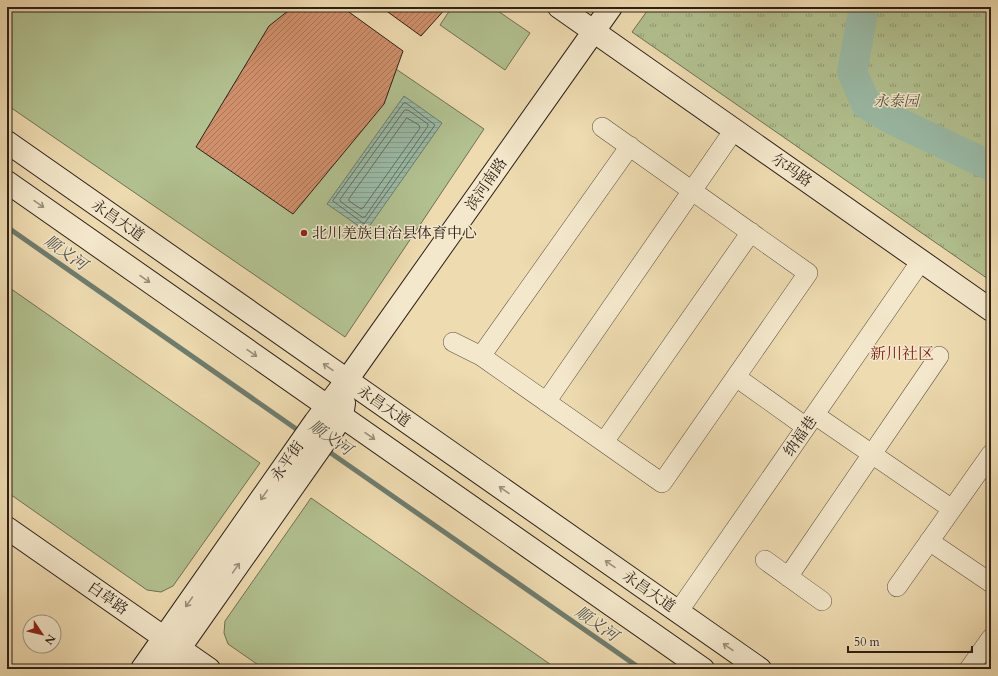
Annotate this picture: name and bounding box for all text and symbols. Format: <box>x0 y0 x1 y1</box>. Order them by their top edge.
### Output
park label: 永泰园 <box>873 91 920 111</box>
street label: 尔玛路 <box>768 149 816 191</box>
street label: 滨河南路 <box>461 154 511 214</box>
street label: 永昌大道 <box>88 195 148 245</box>
one-way arrow <box>33 200 44 208</box>
place label: 北川羌族自治县体育中心 <box>312 223 477 243</box>
marker: 北川羌族自治县体育中心 <box>299 228 309 238</box>
water label: 顺义河 <box>39 230 94 277</box>
one-way arrow <box>140 275 151 283</box>
district label: 新川社区 <box>870 343 934 365</box>
one-way arrow <box>246 349 257 357</box>
one-way arrow <box>323 363 334 371</box>
street label: 永昌大道 <box>354 381 414 431</box>
street label: 纳福巷 <box>779 412 821 460</box>
water label: 顺义河 <box>304 415 359 462</box>
one-way arrow <box>364 432 375 440</box>
street label: 永平街 <box>266 437 308 485</box>
one-way arrow <box>498 486 509 494</box>
one-way arrow <box>260 490 268 501</box>
one-way arrow <box>605 560 616 568</box>
one-way arrow <box>232 563 240 574</box>
street label: 永昌大道 <box>619 566 679 616</box>
street label: 白草路 <box>84 577 132 619</box>
one-way arrow <box>185 596 193 607</box>
water label: 顺义河 <box>570 601 625 648</box>
north arrow <box>22 614 62 654</box>
scale bar <box>848 628 972 654</box>
text: N <box>41 631 59 648</box>
text: 50 m <box>854 634 881 650</box>
one-way arrow <box>723 643 734 651</box>

